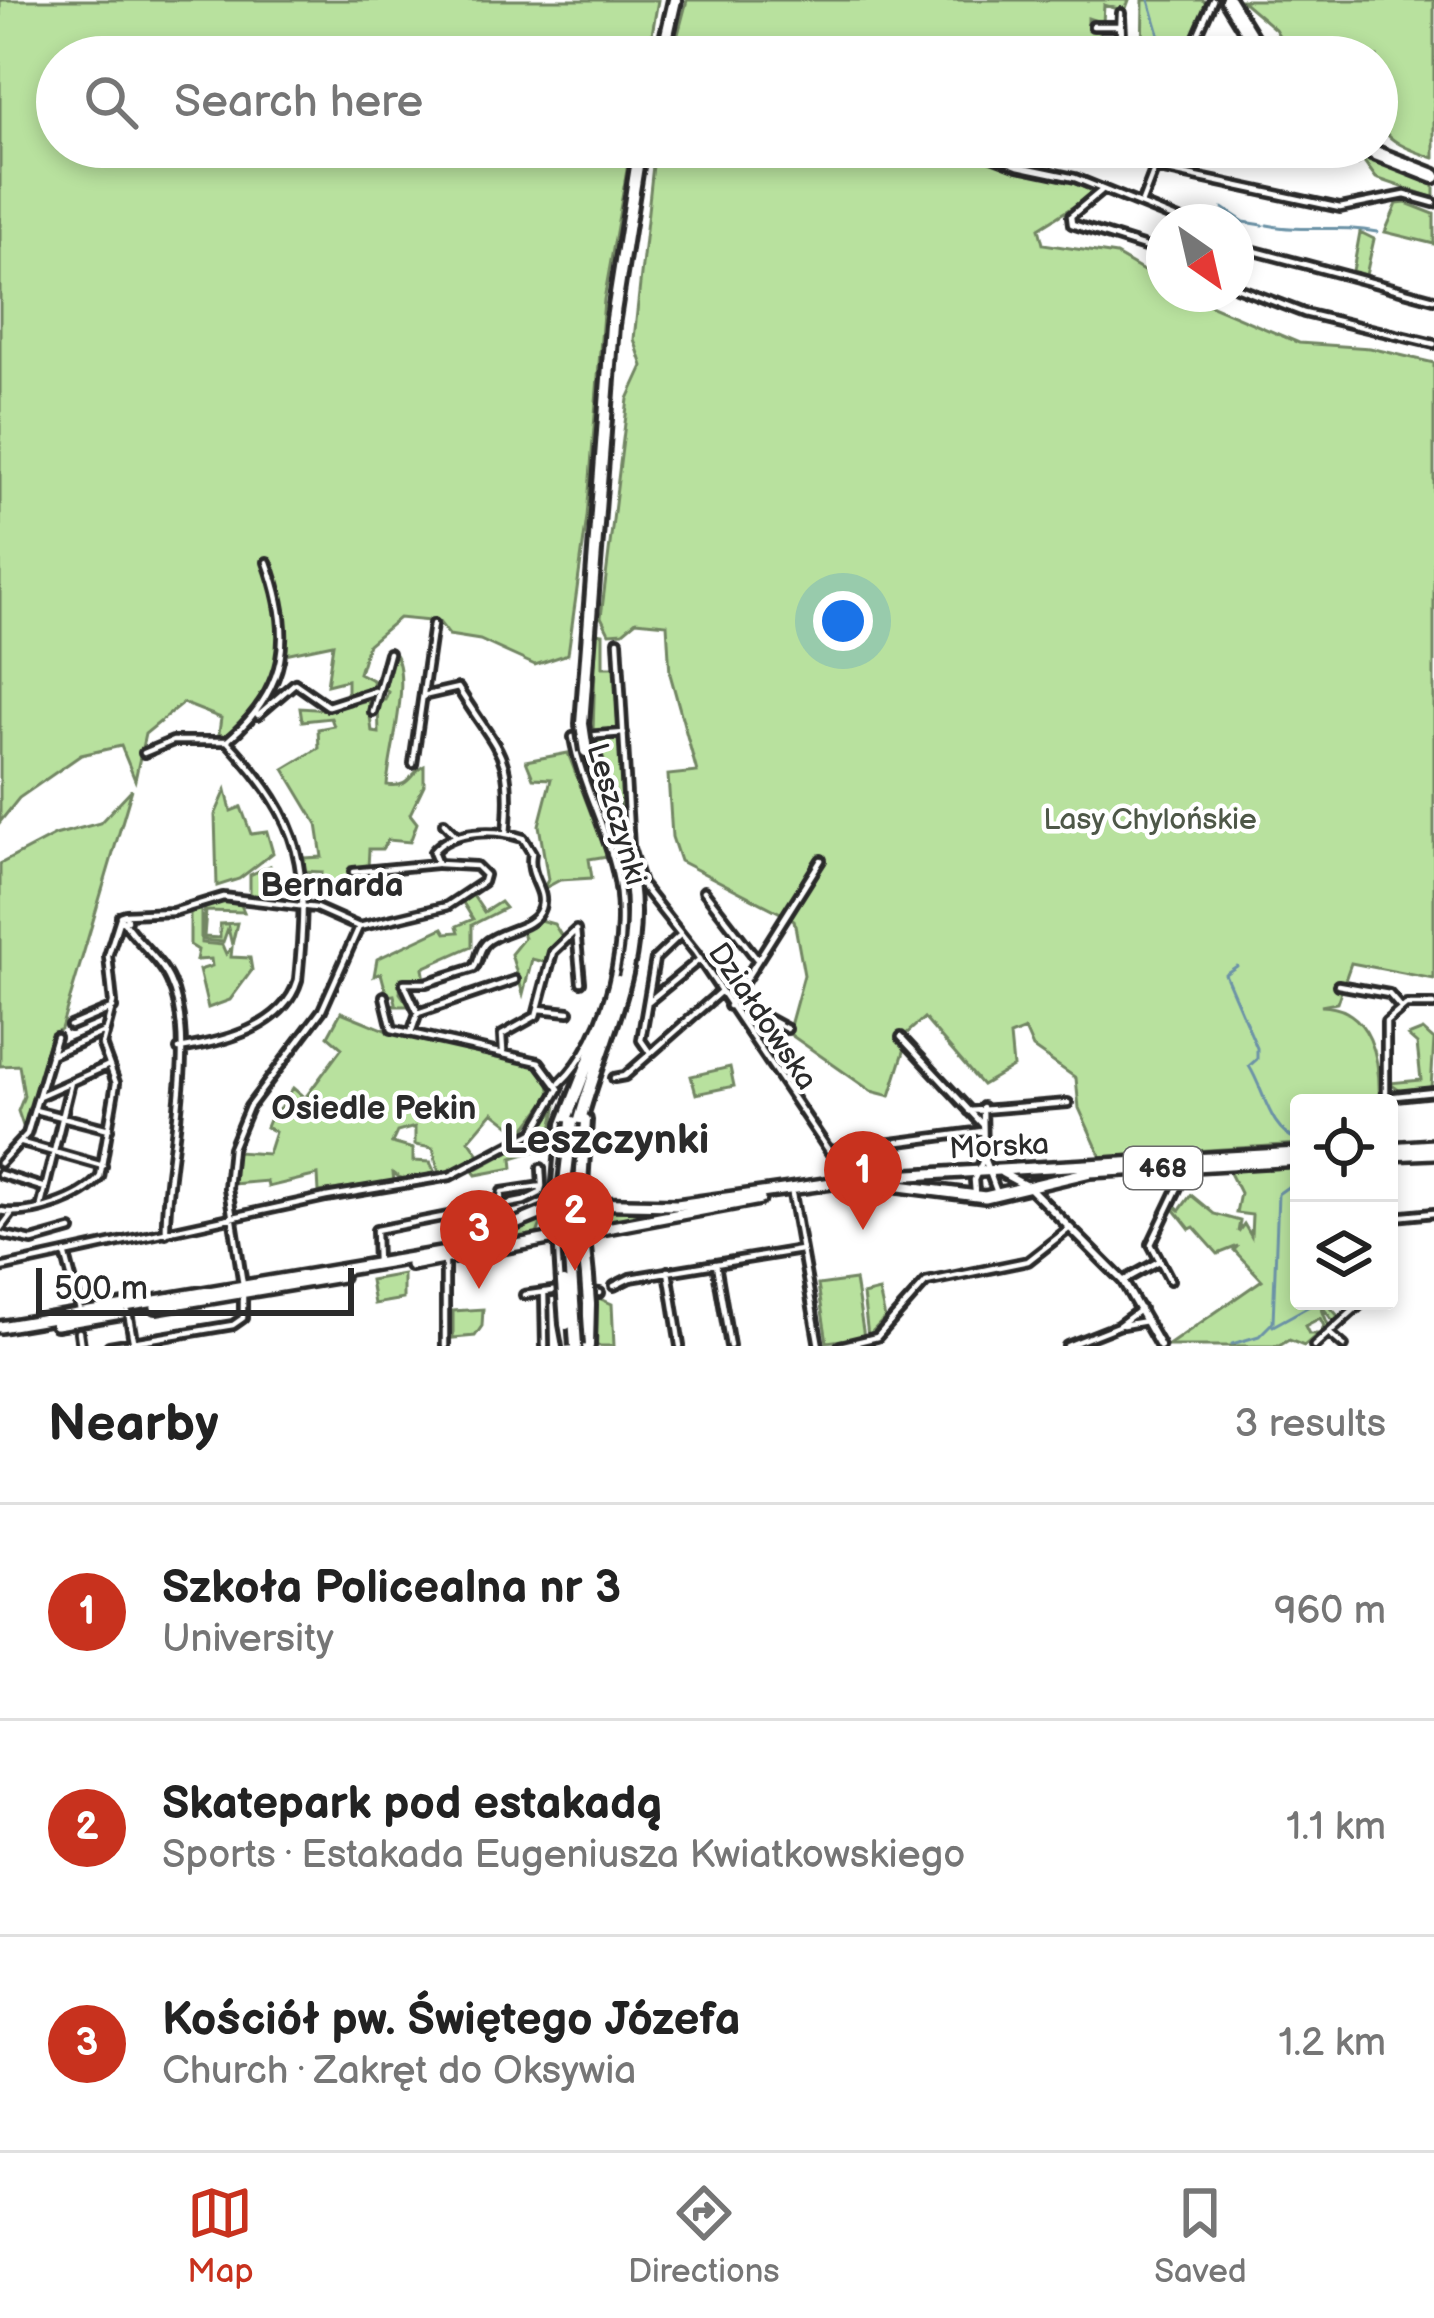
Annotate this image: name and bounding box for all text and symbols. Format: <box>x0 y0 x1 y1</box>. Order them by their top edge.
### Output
search box <box>36 36 1398 168</box>
icon: search <box>78 69 144 135</box>
text: Search here <box>174 75 423 130</box>
north arrow <box>1146 204 1254 312</box>
your location <box>813 591 873 651</box>
street label: Leszczynki <box>579 739 653 889</box>
park label: Lasy Chylońskie <box>1043 802 1257 838</box>
district label: Bernarda <box>260 866 404 906</box>
street label: Działdowska <box>700 936 824 1097</box>
district label: Osiedle Pekin <box>272 1089 476 1129</box>
map controls <box>1290 1094 1398 1310</box>
button: locate <box>1290 1094 1398 1202</box>
district label: Leszczynki <box>503 1115 709 1166</box>
street label: Morska <box>948 1126 1050 1168</box>
pin: 1 <box>824 1131 902 1230</box>
road number: 468 <box>1124 1147 1202 1189</box>
pin: 2 <box>536 1172 614 1271</box>
pin: 3 <box>440 1190 518 1289</box>
button: layers <box>1290 1202 1398 1310</box>
scale bar <box>36 1262 354 1315</box>
text: 500 m <box>54 1269 148 1309</box>
text: Nearby <box>48 1394 219 1455</box>
text: 3 results <box>1234 1401 1386 1448</box>
text: Szkoła Policealna nr 3 <box>162 1561 621 1616</box>
text: 1 <box>79 1588 95 1635</box>
text: 960 m <box>1274 1588 1386 1635</box>
text: University <box>162 1616 334 1663</box>
text: Skatepark pod estakadą <box>162 1777 662 1832</box>
text: 2 <box>75 1804 99 1851</box>
text: 1.1 km <box>1286 1804 1386 1851</box>
text: Sports · Estakada Eugeniusza Kwiatkowskiego <box>162 1832 965 1879</box>
text: Kościół pw. Świętego Józefa <box>162 1993 741 2048</box>
text: 3 <box>76 2020 98 2067</box>
text: 1.2 km <box>1278 2020 1386 2067</box>
text: Church · Zakręt do Oksywia <box>162 2048 636 2095</box>
tab: Map <box>187 2180 254 2292</box>
tab: Directions <box>628 2180 780 2292</box>
tab: Saved <box>1154 2180 1247 2292</box>

